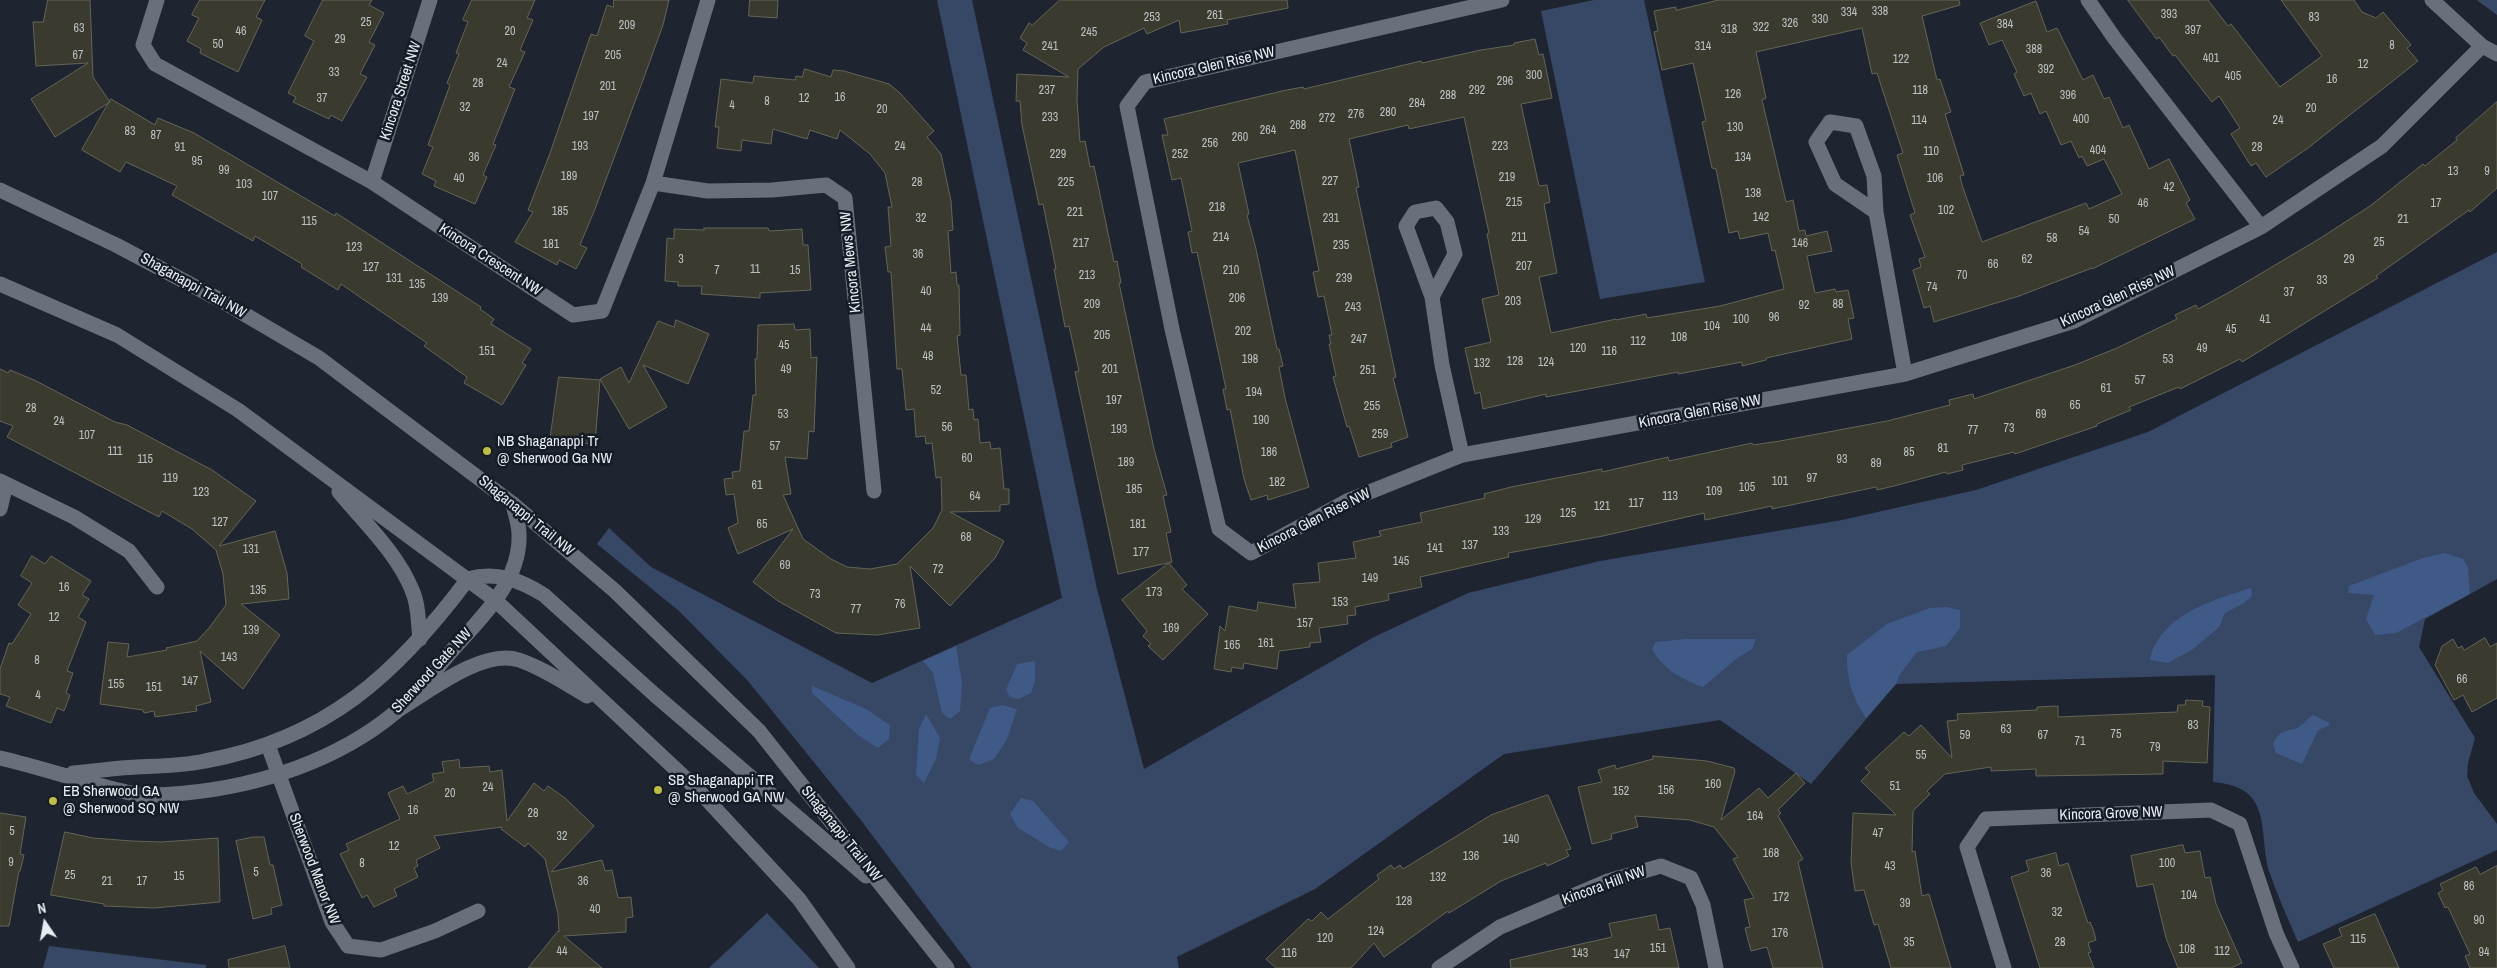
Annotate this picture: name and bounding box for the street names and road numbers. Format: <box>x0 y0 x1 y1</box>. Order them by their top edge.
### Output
street label: Kincora Street NW <box>377 39 425 143</box>
street label: Kincora Glen Rise NW <box>1151 43 1277 89</box>
street label: Kincora Mews NW <box>837 210 865 314</box>
street label: Kincora Crescent NW <box>435 220 545 300</box>
street label: Shaganappi Trail NW <box>137 250 249 322</box>
street label: Kincora Glen Rise NW <box>2058 263 2178 331</box>
street label: Kincora Glen Rise NW <box>1637 391 1763 433</box>
street label: Shaganappi Trail NW <box>475 472 577 560</box>
street label: Kincora Glen Rise NW <box>1254 485 1374 557</box>
street label: Sherwood Gate NW <box>388 625 476 717</box>
street label: Shaganappi Trail NW <box>797 783 885 885</box>
street label: Kincora Grove NW <box>2059 803 2163 825</box>
street label: Sherwood Manor NW <box>285 811 343 927</box>
street label: Kincora Hill NW <box>1560 863 1648 909</box>

